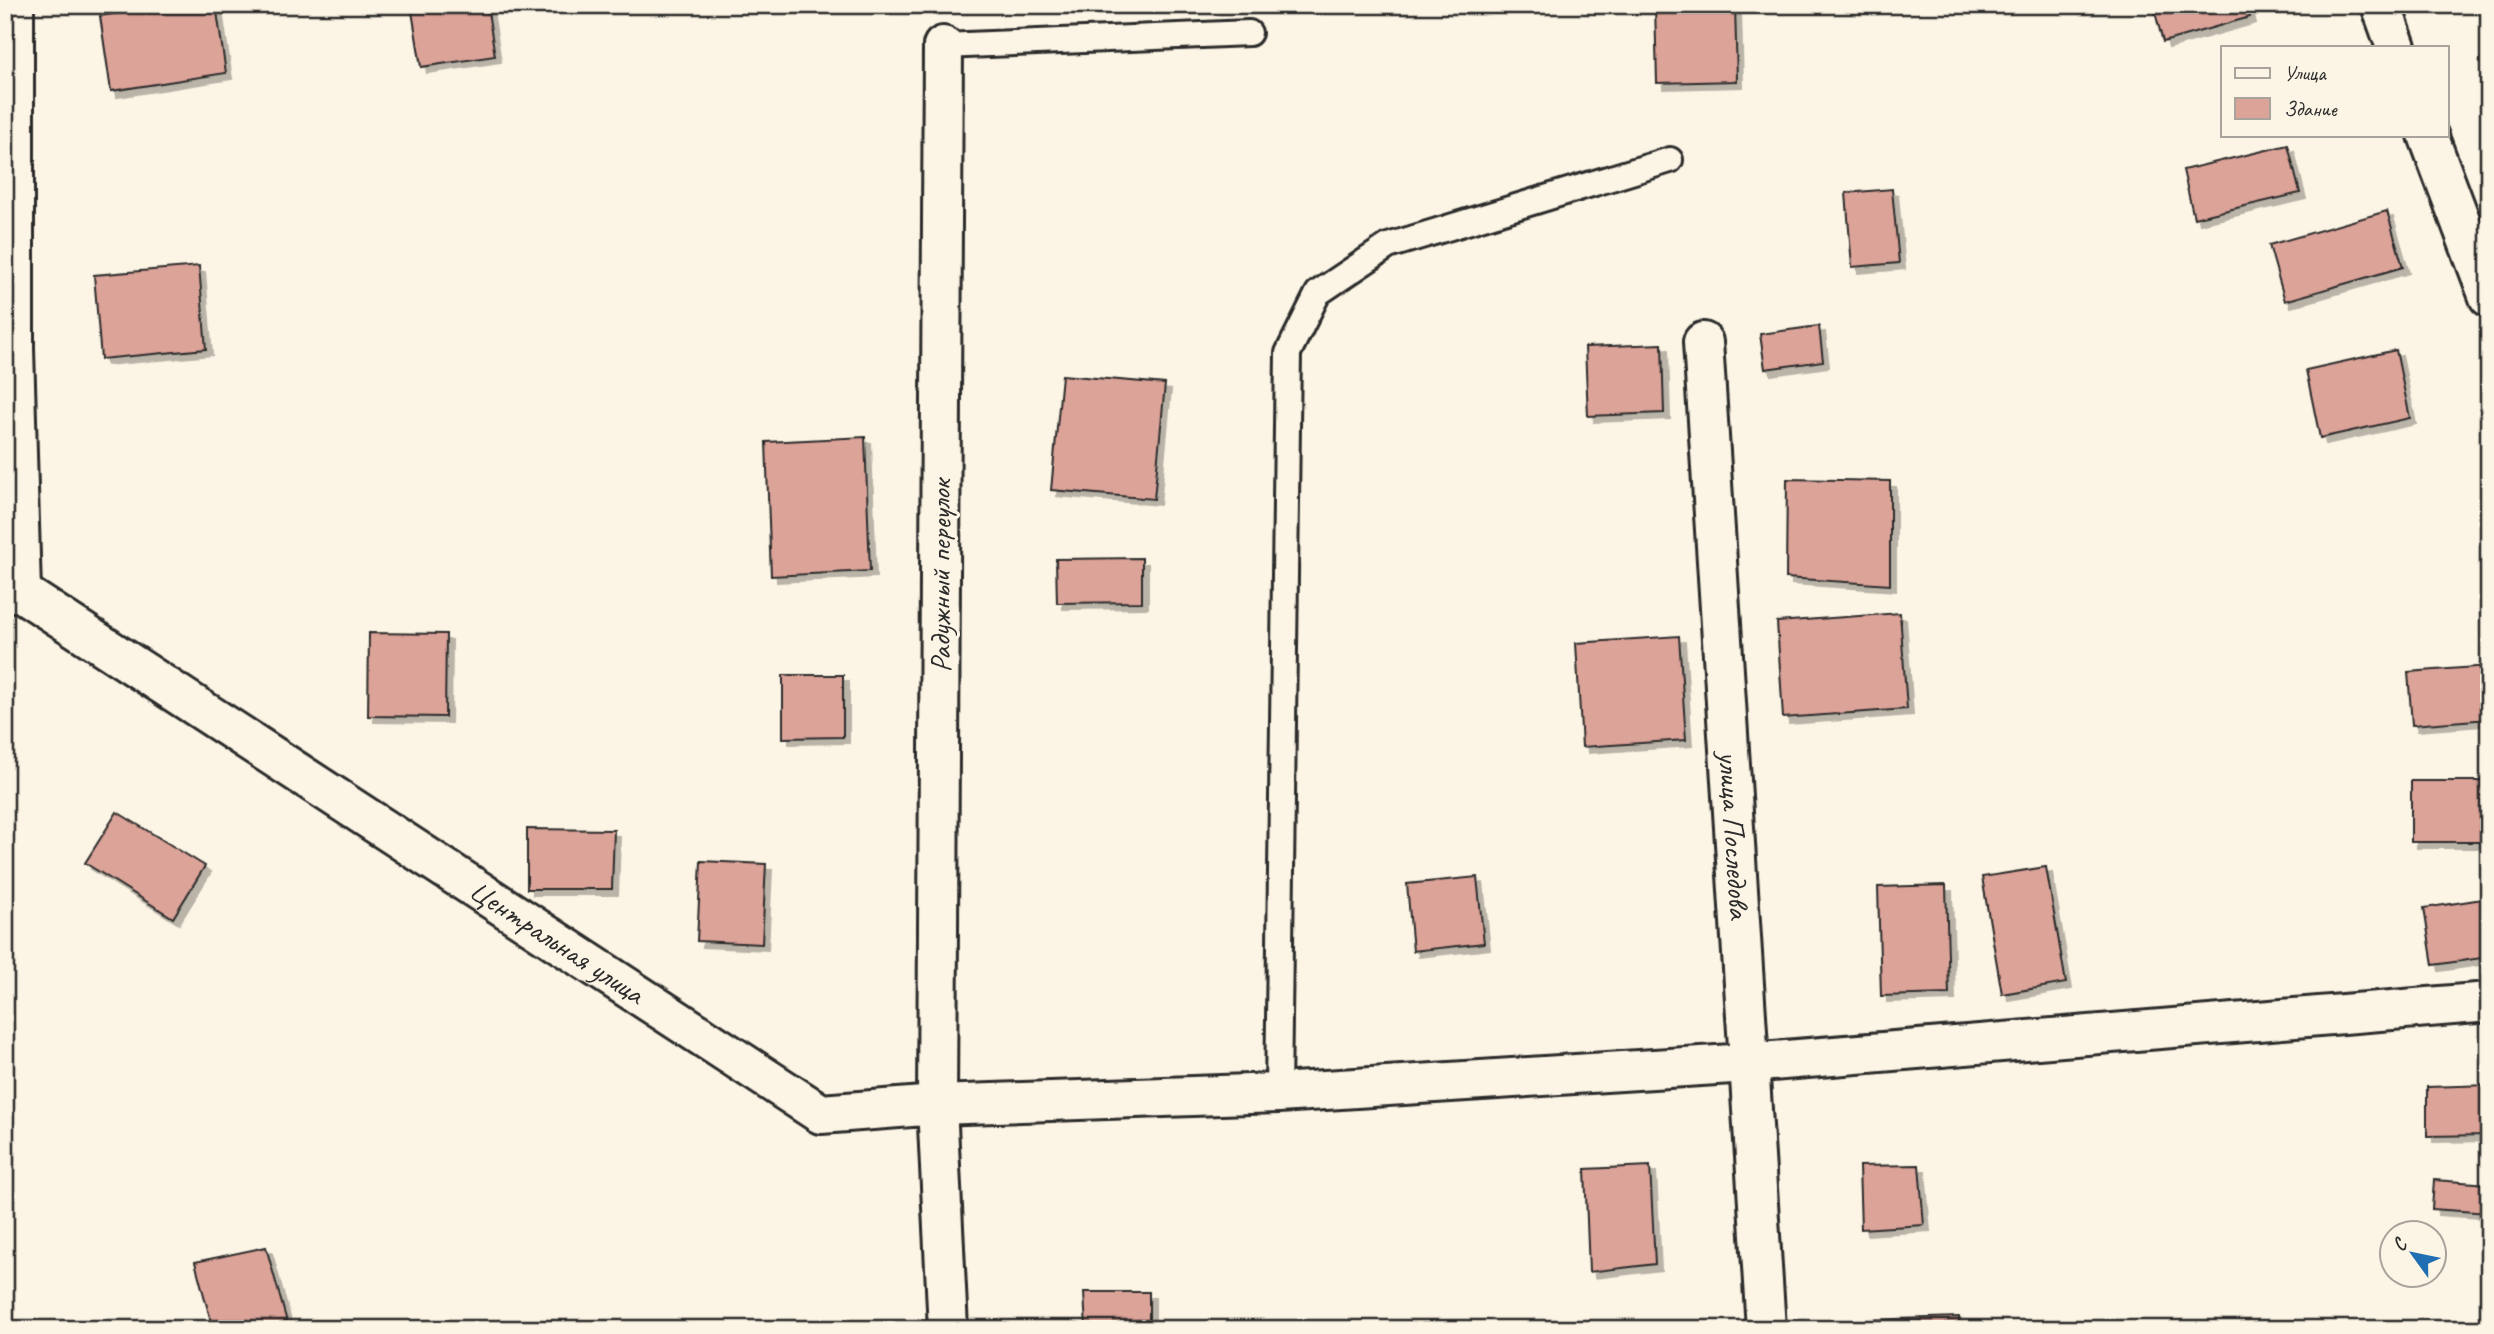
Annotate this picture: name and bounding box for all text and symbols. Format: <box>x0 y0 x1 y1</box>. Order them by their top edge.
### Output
legend <box>2221 46 2448 136</box>
text: Улица <box>2284 60 2327 86</box>
text: Здание <box>2284 96 2338 122</box>
street label: Радужный переулок <box>921 477 959 673</box>
street label: улица Последова <box>1710 748 1759 922</box>
street label: Центральная улица <box>462 871 653 1014</box>
north arrow <box>2378 1218 2448 1288</box>
text: С <box>2387 1233 2414 1256</box>

